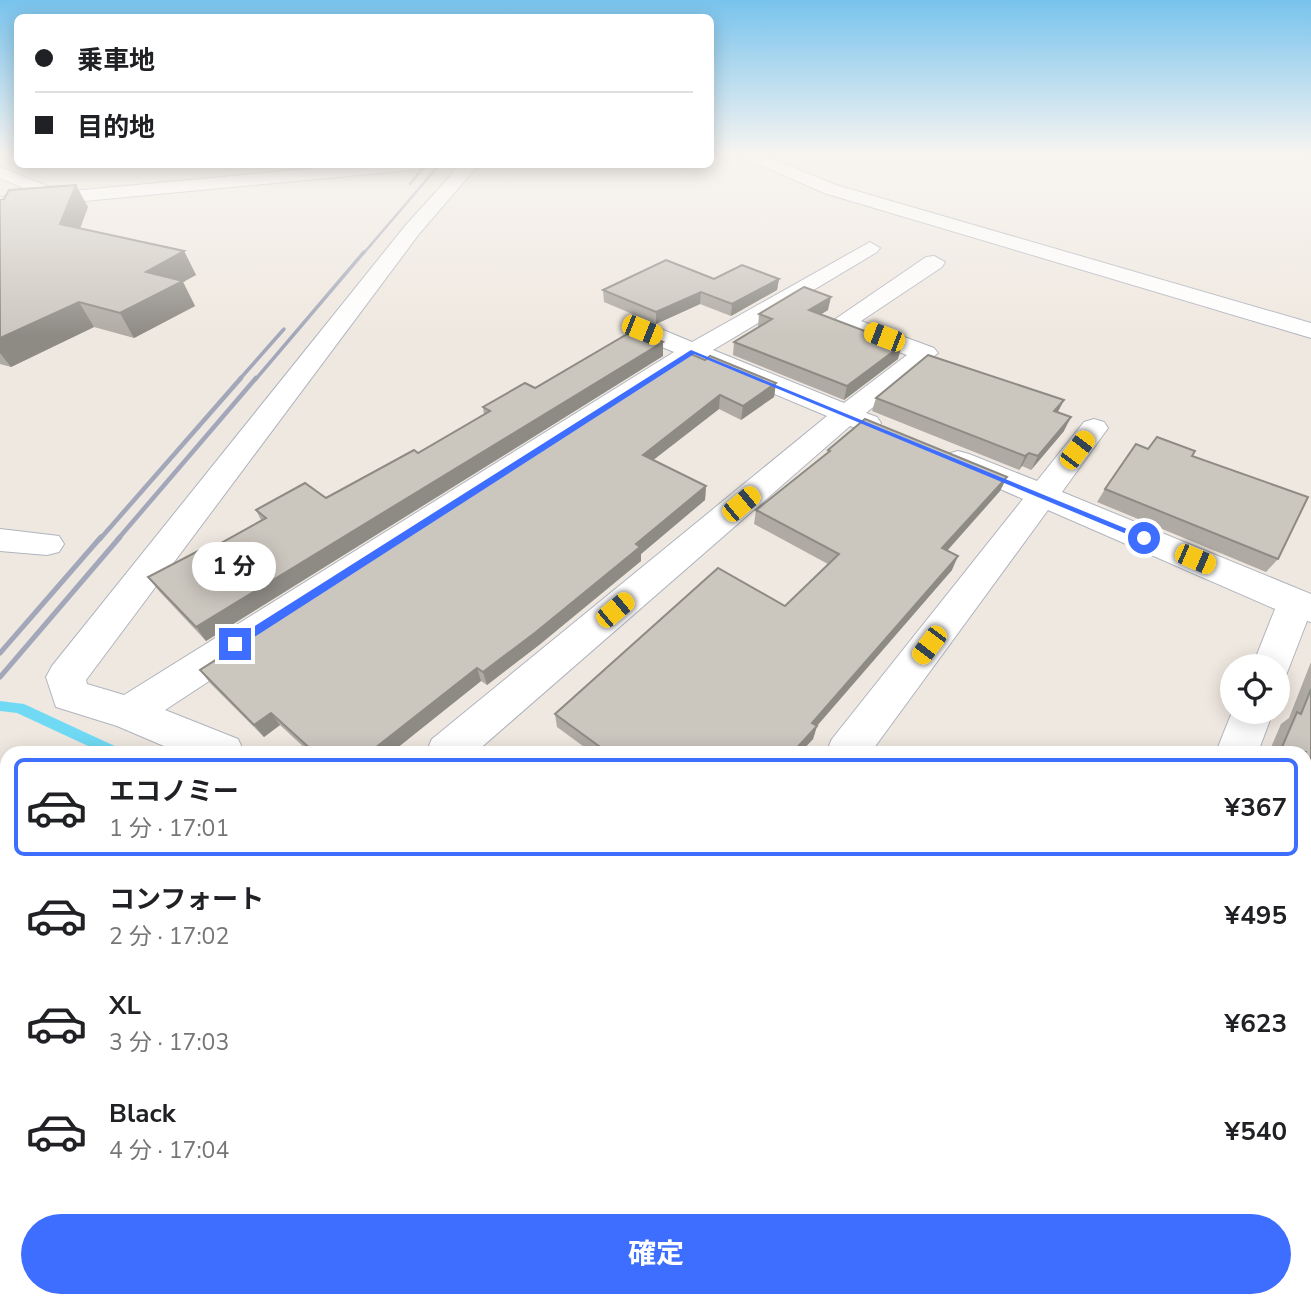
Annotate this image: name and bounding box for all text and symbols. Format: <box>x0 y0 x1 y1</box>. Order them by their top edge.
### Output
text: 乗車地 <box>77 43 155 78</box>
text: 目的地 <box>77 110 155 145</box>
car <box>619 312 666 348</box>
car <box>861 320 908 354</box>
car <box>1056 427 1099 473</box>
car <box>719 482 764 526</box>
route start <box>1128 522 1160 554</box>
car <box>1172 541 1219 577</box>
callout: 1 分 <box>193 542 277 592</box>
text: 1 分 <box>212 551 256 582</box>
car <box>593 588 638 632</box>
car <box>908 622 951 668</box>
route end <box>219 628 251 660</box>
map controls <box>1220 654 1290 724</box>
button: locate <box>1220 654 1290 724</box>
text: エコノミー <box>109 774 239 809</box>
icon: car <box>25 776 88 839</box>
text: ¥367 <box>1225 790 1287 825</box>
text: 1 分 · 17:01 <box>109 813 229 844</box>
text: コンフォート <box>109 882 264 917</box>
icon: car <box>25 884 88 947</box>
text: ¥495 <box>1225 898 1287 933</box>
text: 2 分 · 17:02 <box>109 921 229 952</box>
text: XL <box>109 988 141 1023</box>
icon: car <box>25 992 88 1055</box>
text: ¥623 <box>1225 1006 1287 1041</box>
text: 3 分 · 17:03 <box>109 1027 229 1058</box>
text: Black <box>109 1096 176 1131</box>
icon: car <box>25 1100 88 1163</box>
text: ¥540 <box>1225 1114 1287 1149</box>
text: 4 分 · 17:04 <box>109 1135 229 1166</box>
button: 確定 <box>21 1214 1291 1294</box>

